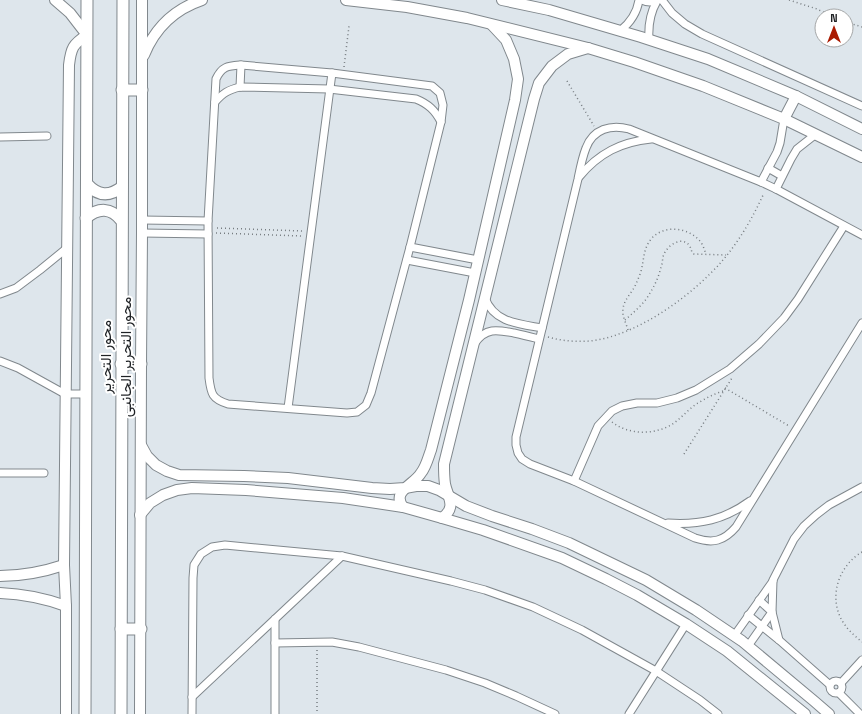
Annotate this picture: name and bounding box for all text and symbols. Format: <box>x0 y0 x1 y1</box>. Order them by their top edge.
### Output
north arrow <box>814 8 854 48</box>
text: N <box>830 11 838 25</box>
street label: محور التحرير الجانبى <box>116 297 136 417</box>
street label: محور التحرير <box>96 320 115 395</box>

